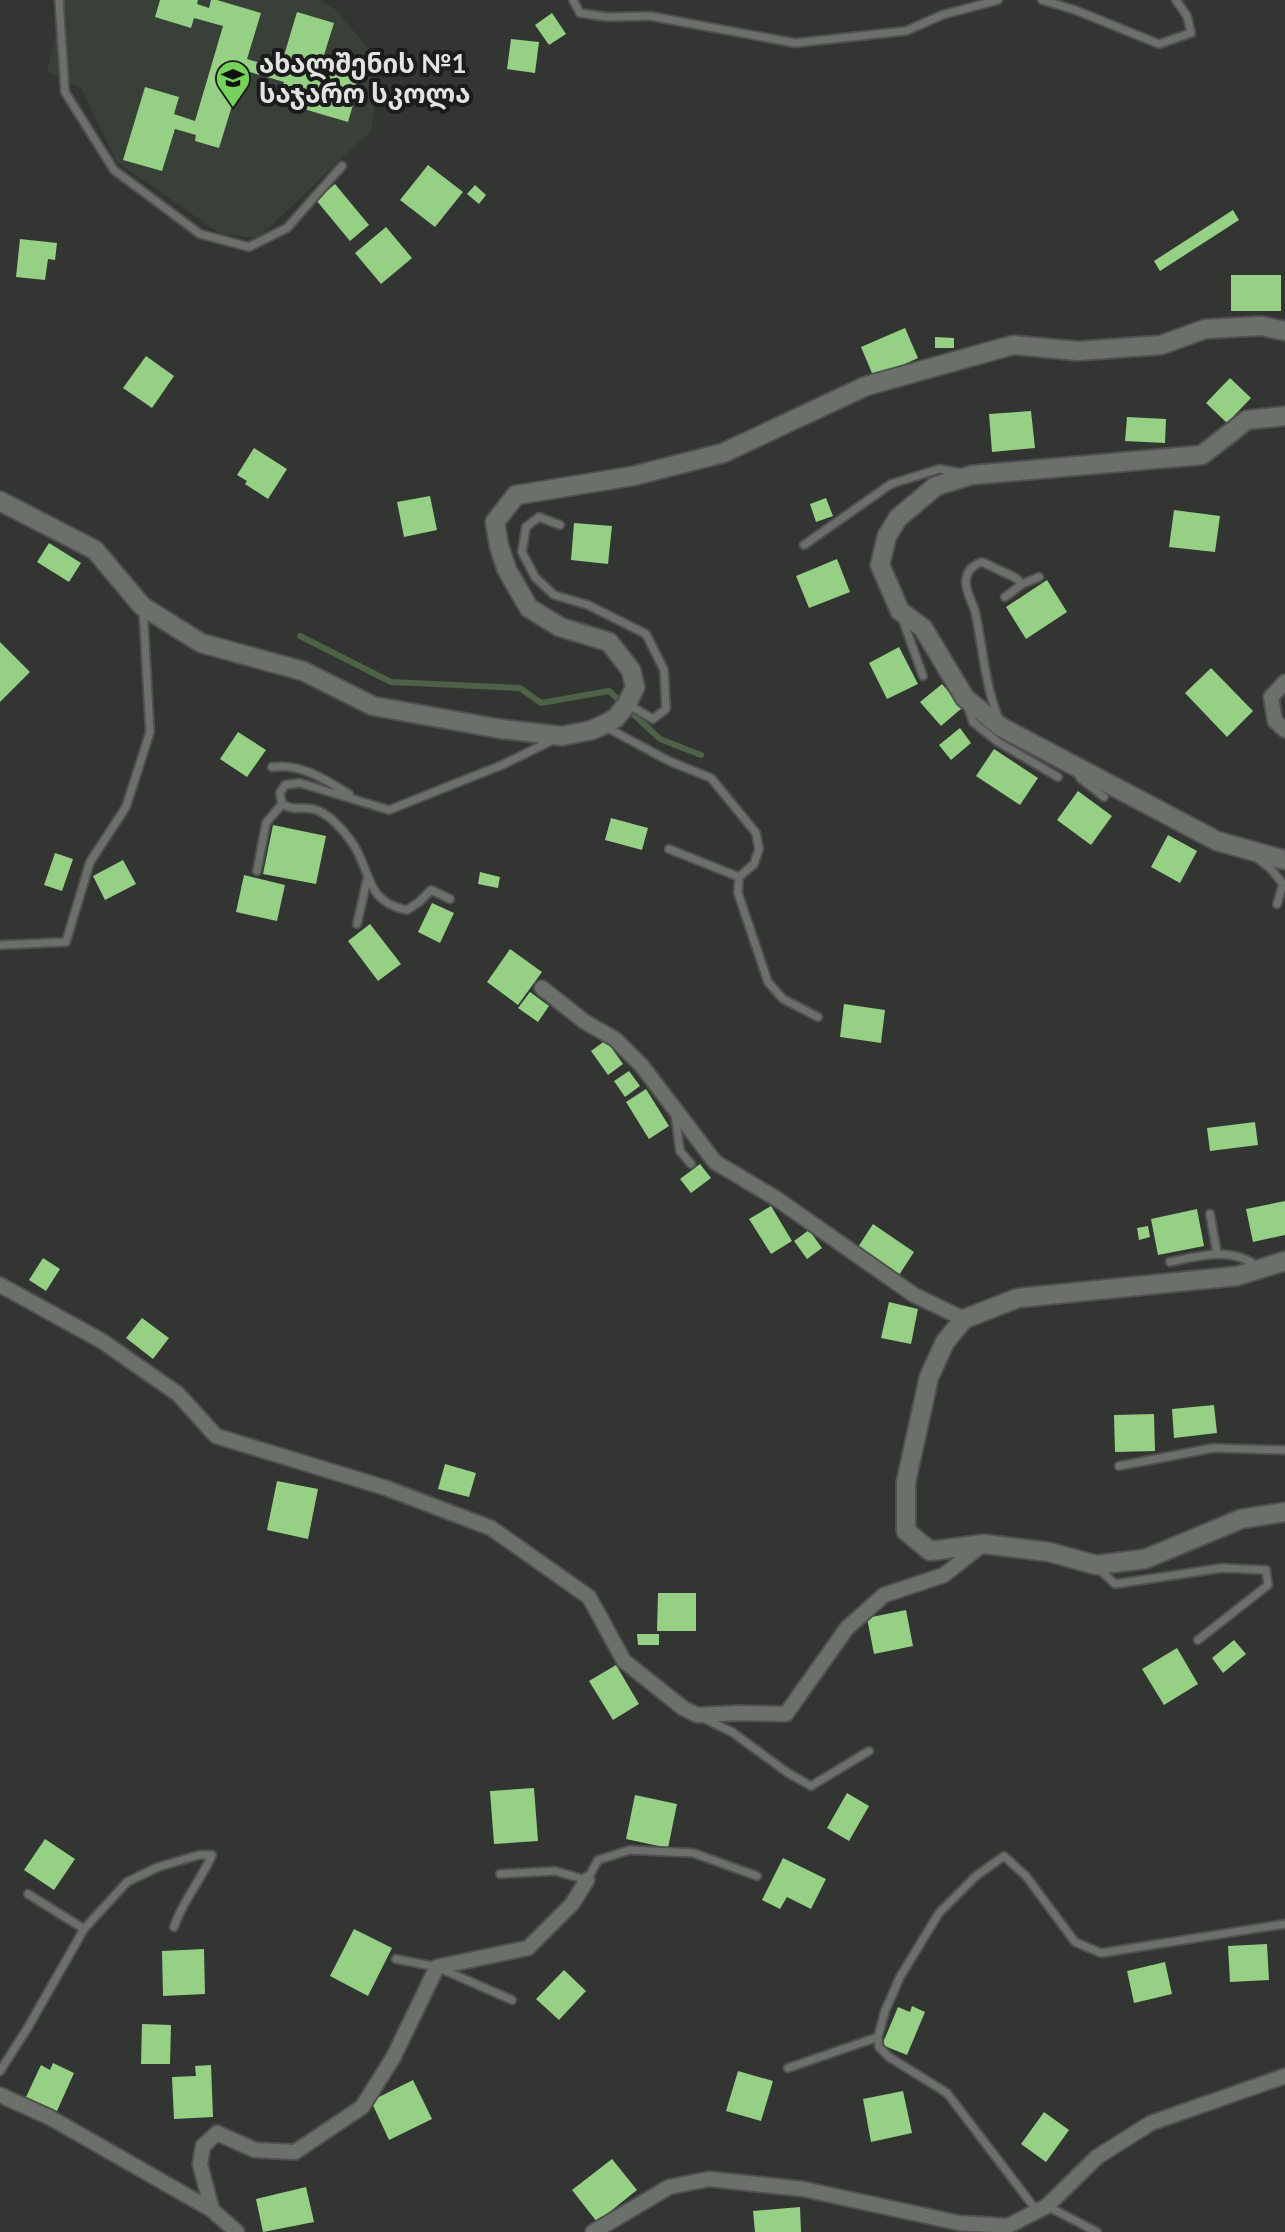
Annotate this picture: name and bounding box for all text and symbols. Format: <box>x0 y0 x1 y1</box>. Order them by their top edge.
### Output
place label: ახალშენის №1 საჯარო სკოლა <box>259 47 470 110</box>
school or university icon: ახალშენის №1 საჯარო სკოლა <box>214 59 252 109</box>

